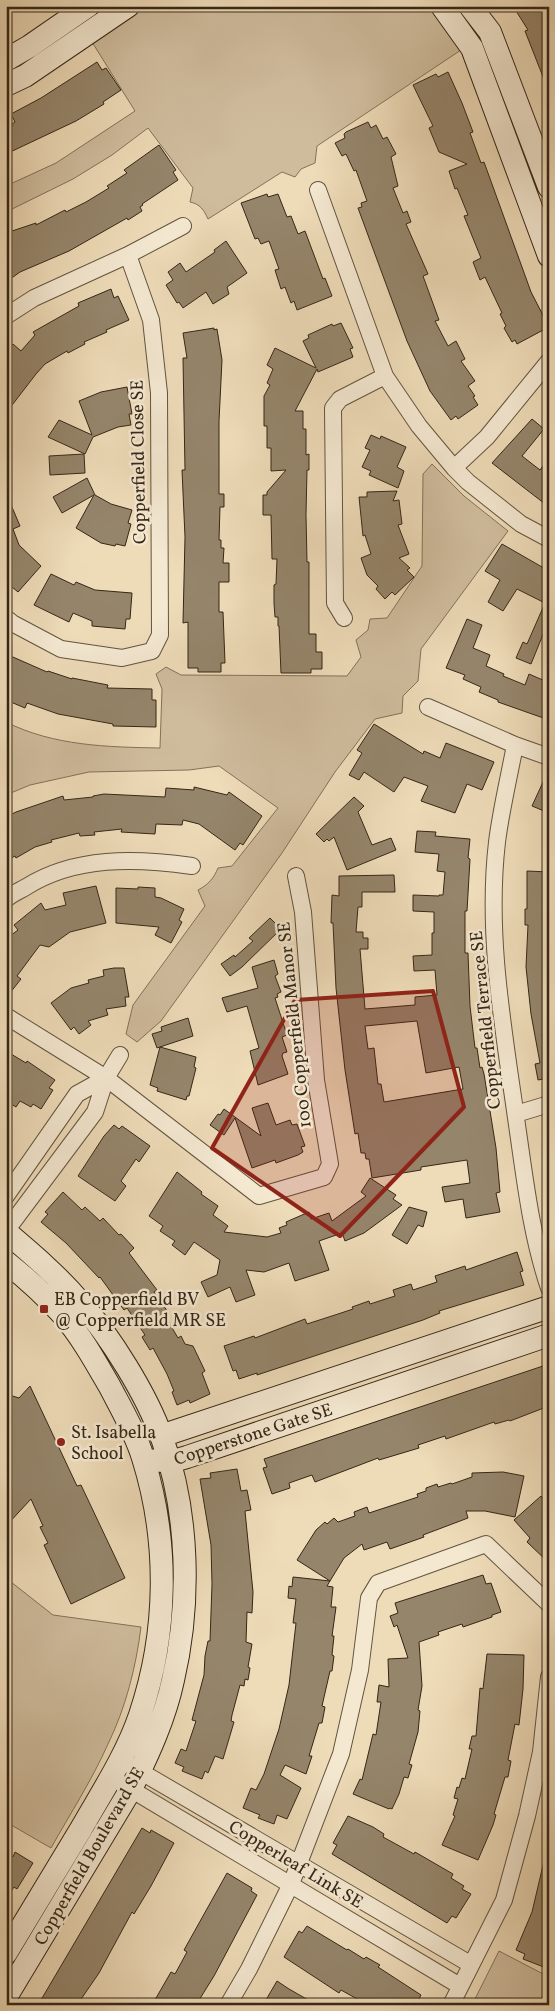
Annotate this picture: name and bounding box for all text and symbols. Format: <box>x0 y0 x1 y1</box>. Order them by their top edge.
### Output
street label: Copperfield Close SE <box>126 379 153 544</box>
street label: 100 Copperfield Manor SE <box>272 920 319 1129</box>
street label: Copperfield Terrace SE <box>465 929 508 1110</box>
place label: EB Copperfield BV @ Copperfield MR SE <box>54 1288 226 1334</box>
marker: EB Copperfield BV @ Copperfield MR SE <box>38 1303 50 1315</box>
street label: Copperstone Gate SE <box>171 1398 336 1473</box>
place label: St. Isabella School <box>71 1421 156 1467</box>
marker: St. Isabella School <box>55 1436 67 1448</box>
street label: Copperfield Boulevard SE <box>29 1763 152 1951</box>
street label: Copperleaf Link SE <box>223 1815 367 1915</box>

